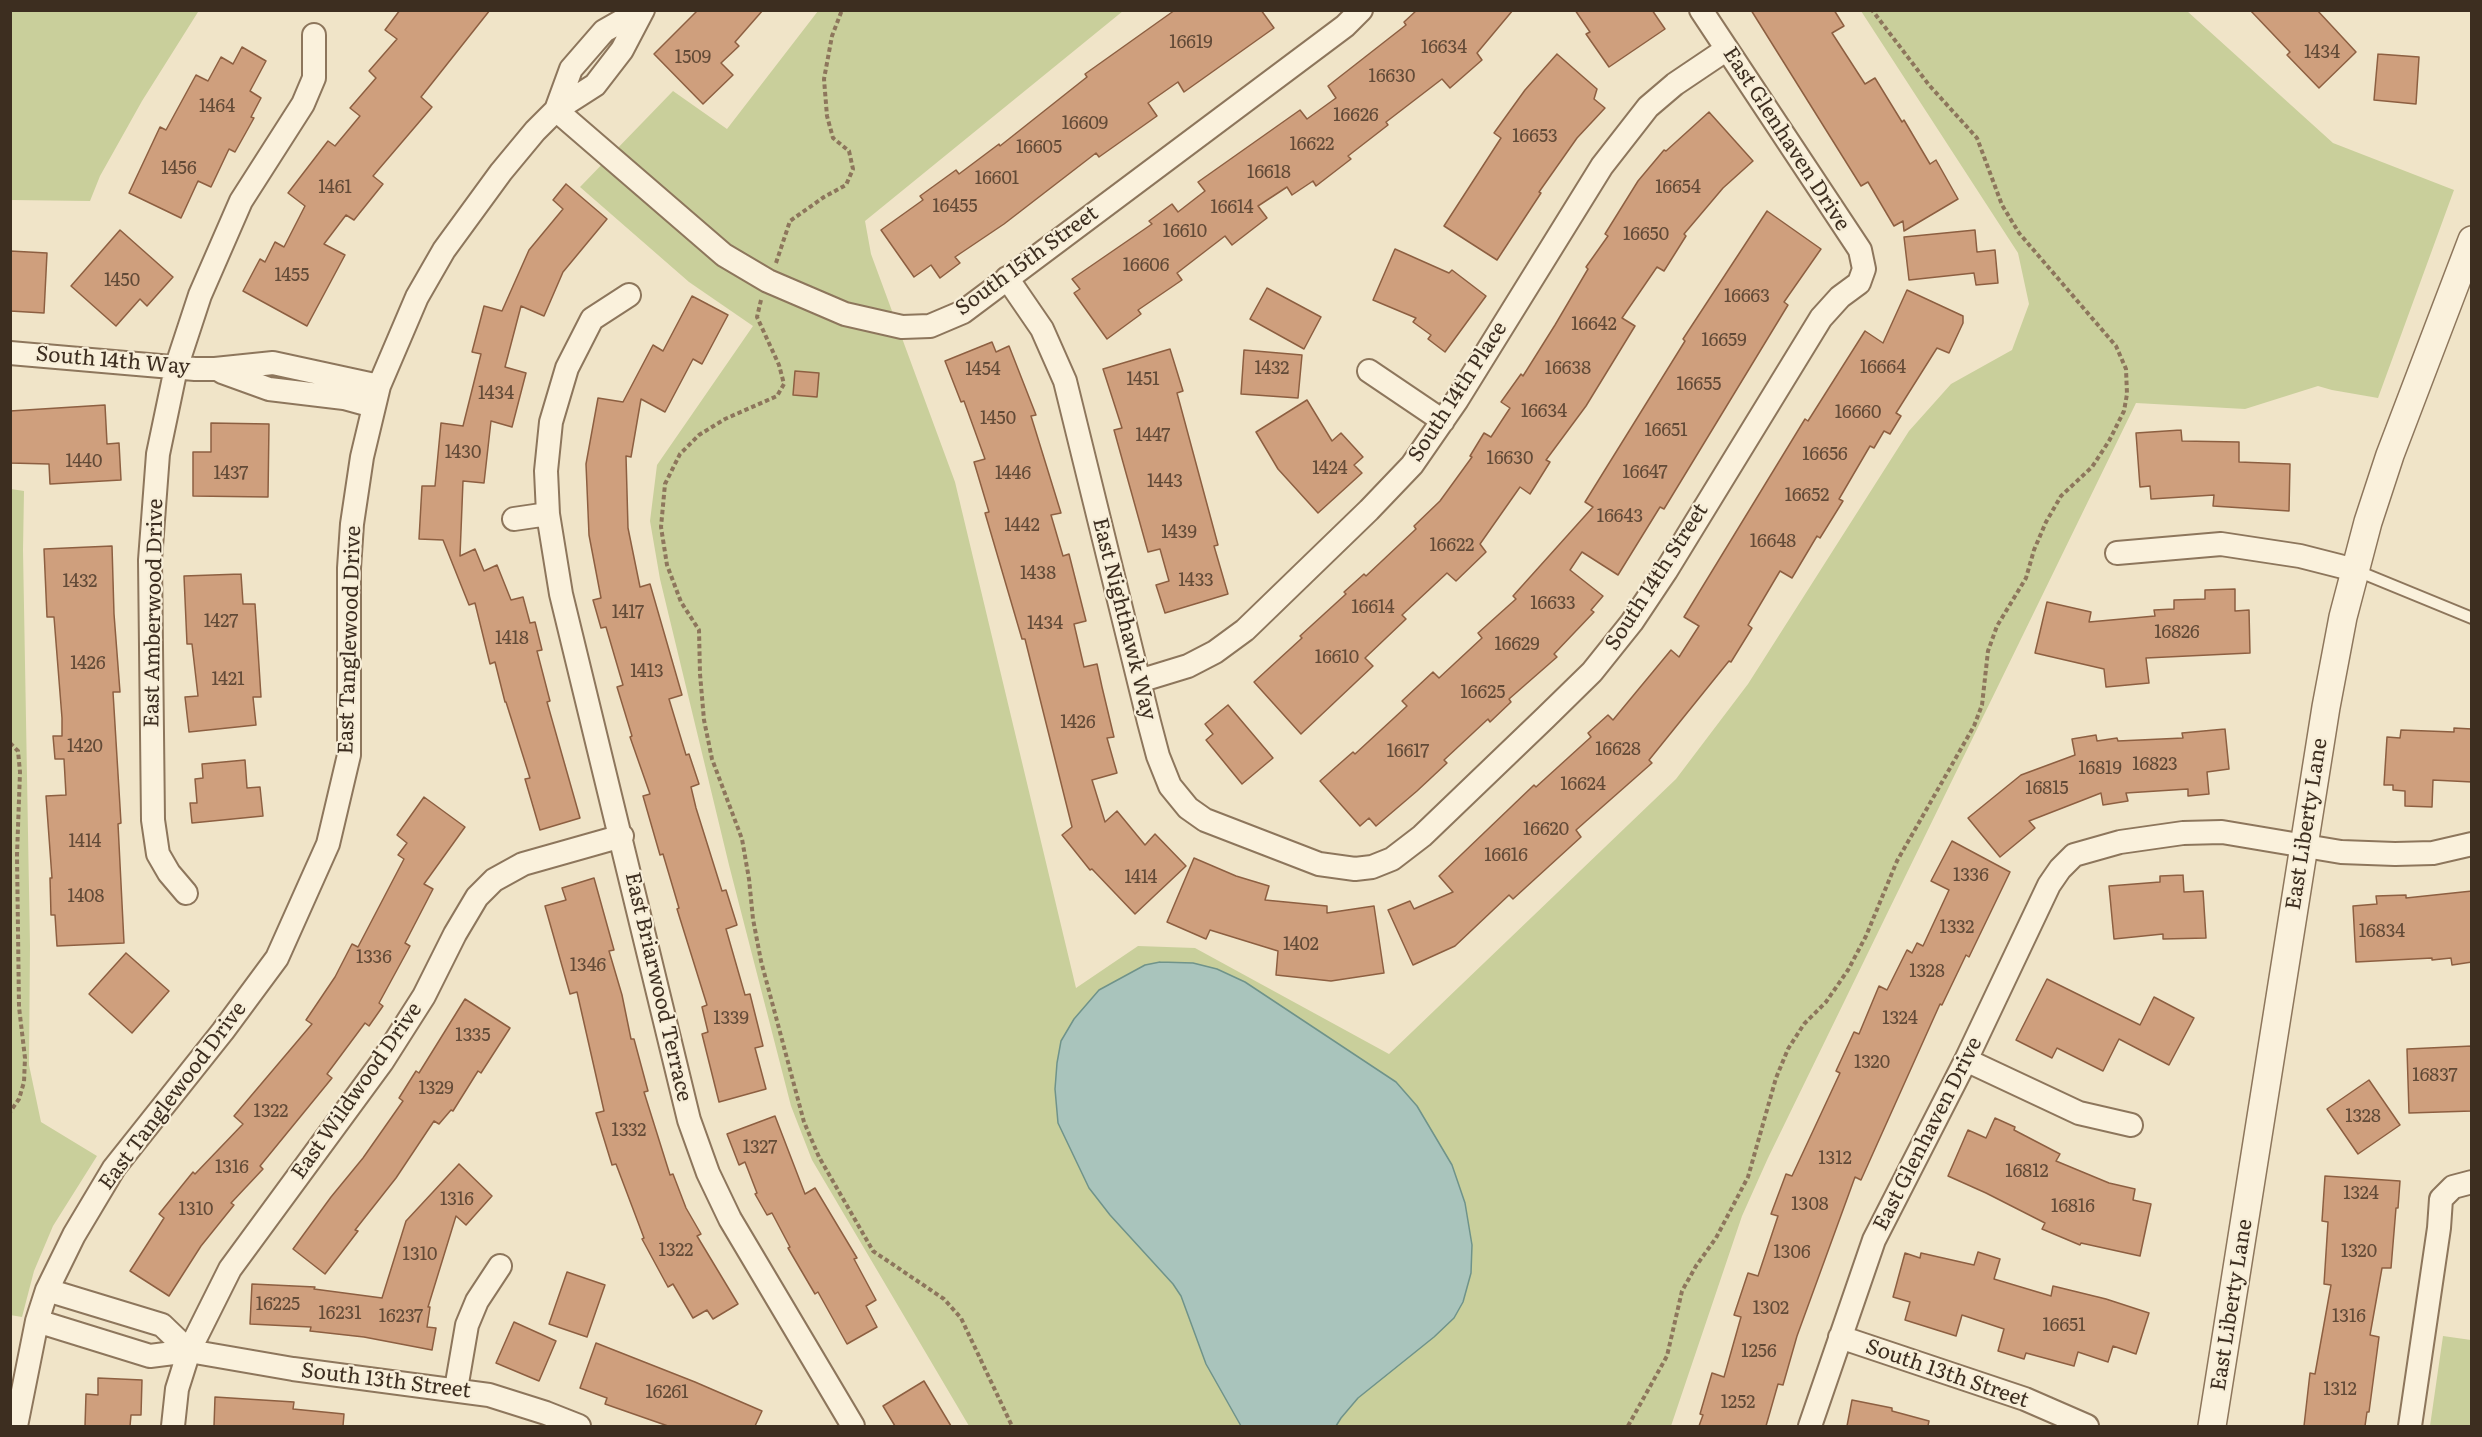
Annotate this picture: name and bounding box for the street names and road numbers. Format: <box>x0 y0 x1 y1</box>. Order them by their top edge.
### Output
street label: East Glenhaven Drive <box>1717 42 1855 236</box>
street label: South 15th Street <box>951 201 1103 321</box>
street label: South 14th Place <box>1403 317 1513 467</box>
street label: South 14th Way <box>35 342 191 380</box>
street label: East Amberwood Drive <box>139 498 169 728</box>
street label: South 14th Street <box>1600 499 1714 655</box>
street label: East Nighthawk Way <box>1087 515 1161 723</box>
street label: East Tanglewood Drive <box>333 525 367 755</box>
street label: East Liberty Lane <box>2281 736 2333 912</box>
street label: East Briarwood Terrace <box>619 870 697 1104</box>
street label: East Tanglewood Drive <box>94 997 252 1195</box>
street label: East Wildwood Drive <box>286 998 428 1184</box>
street label: East Glenhaven Drive <box>1868 1033 1988 1235</box>
street label: East Liberty Lane <box>2206 1217 2258 1393</box>
street label: South 13th Street <box>1862 1334 2032 1414</box>
street label: South 13th Street <box>300 1358 472 1404</box>

